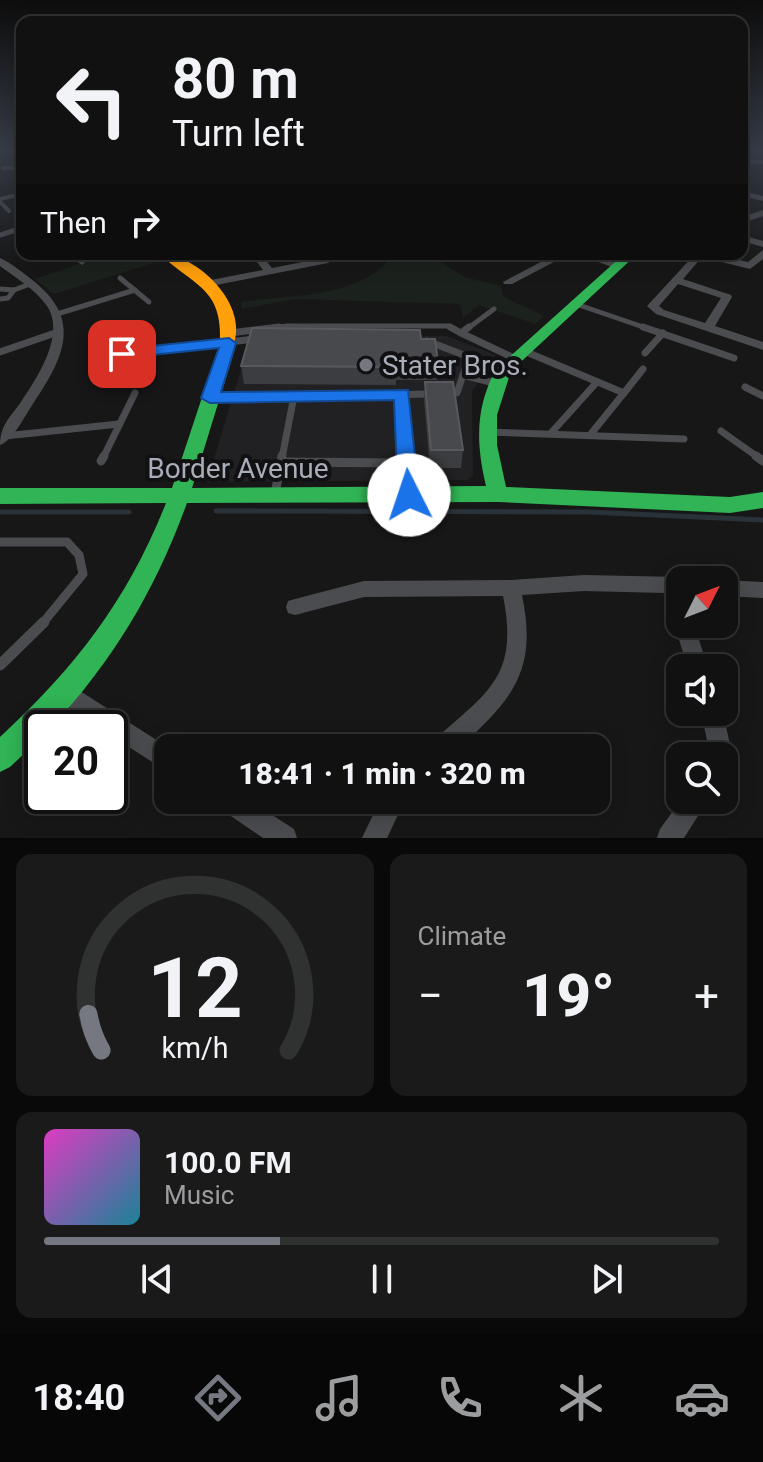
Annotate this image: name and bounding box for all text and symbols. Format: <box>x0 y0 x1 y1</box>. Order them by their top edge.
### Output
text: 80 m <box>172 46 299 112</box>
icon: left <box>40 48 144 152</box>
text: Turn left <box>172 113 305 155</box>
icon: right <box>123 200 167 244</box>
text: Then <box>40 205 107 240</box>
pin <box>88 320 156 388</box>
icon: arrive <box>100 332 144 376</box>
place label: Stater Bros. <box>382 349 528 382</box>
marker: Stater Bros. <box>357 356 375 374</box>
street label: Border Avenue <box>147 452 329 485</box>
position arrow <box>367 453 451 537</box>
north arrow <box>666 566 738 638</box>
map controls <box>666 566 738 814</box>
button: sound <box>666 654 738 726</box>
speed limit sign: 20 <box>24 710 128 814</box>
button: search <box>666 742 738 814</box>
text: 18:41 · 1 min · 320 m <box>238 756 526 791</box>
text: Climate <box>418 921 506 951</box>
text: 12 <box>147 940 242 1037</box>
text: 19° <box>522 960 615 1031</box>
text: − <box>418 970 443 1022</box>
text: + <box>694 970 719 1022</box>
text: km/h <box>161 1031 228 1065</box>
text: 100.0 FM <box>164 1145 292 1180</box>
text: Music <box>164 1180 234 1210</box>
icon: previous <box>135 1257 179 1301</box>
icon: pause <box>360 1257 404 1301</box>
icon: next <box>585 1257 629 1301</box>
icon: directions <box>190 1370 246 1426</box>
icon: music <box>311 1370 367 1426</box>
icon: phone <box>432 1370 488 1426</box>
icon: climate <box>553 1370 609 1426</box>
icon: car <box>674 1370 730 1426</box>
text: 18:40 <box>33 1377 125 1419</box>

